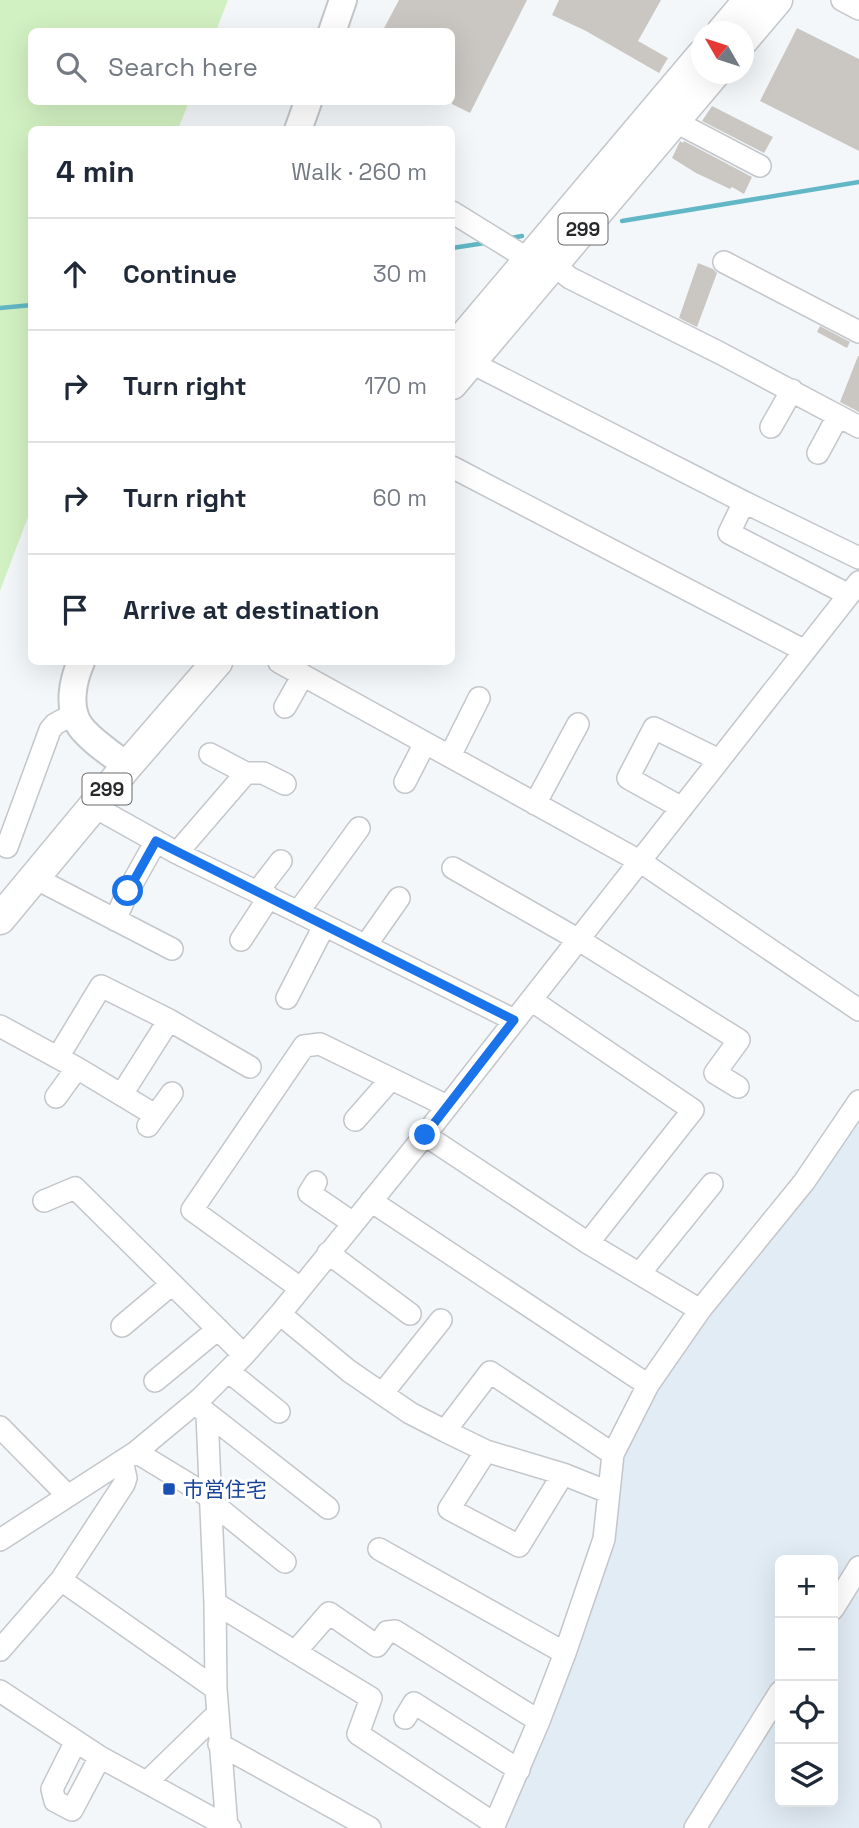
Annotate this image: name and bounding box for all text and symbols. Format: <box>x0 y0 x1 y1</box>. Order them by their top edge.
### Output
north arrow <box>691 21 754 84</box>
search box <box>28 28 455 105</box>
icon: search <box>52 48 90 86</box>
text: Search here <box>108 50 258 84</box>
text: 4 min <box>56 152 135 191</box>
text: Walk · 260 m <box>291 157 427 187</box>
road number: 299 <box>558 214 608 244</box>
icon: ahead <box>56 255 94 293</box>
text: Continue <box>123 257 237 291</box>
text: 30 m <box>373 259 427 289</box>
icon: right <box>56 367 94 405</box>
text: Turn right <box>123 369 247 403</box>
text: 170 m <box>364 371 427 401</box>
icon: right <box>56 479 94 517</box>
text: Turn right <box>123 481 247 515</box>
text: 60 m <box>372 483 427 513</box>
icon: arrive <box>56 591 94 629</box>
text: Arrive at destination <box>123 593 380 627</box>
road number: 299 <box>82 774 132 804</box>
route start <box>112 875 143 906</box>
route end <box>409 1119 440 1150</box>
place label: 市営住宅 <box>183 1476 267 1503</box>
marker: 市営住宅 <box>161 1481 177 1497</box>
map controls <box>775 1555 838 1807</box>
button: + <box>775 1555 838 1618</box>
button: − <box>775 1618 838 1681</box>
button: locate <box>775 1681 838 1744</box>
button: layers <box>775 1744 838 1807</box>

